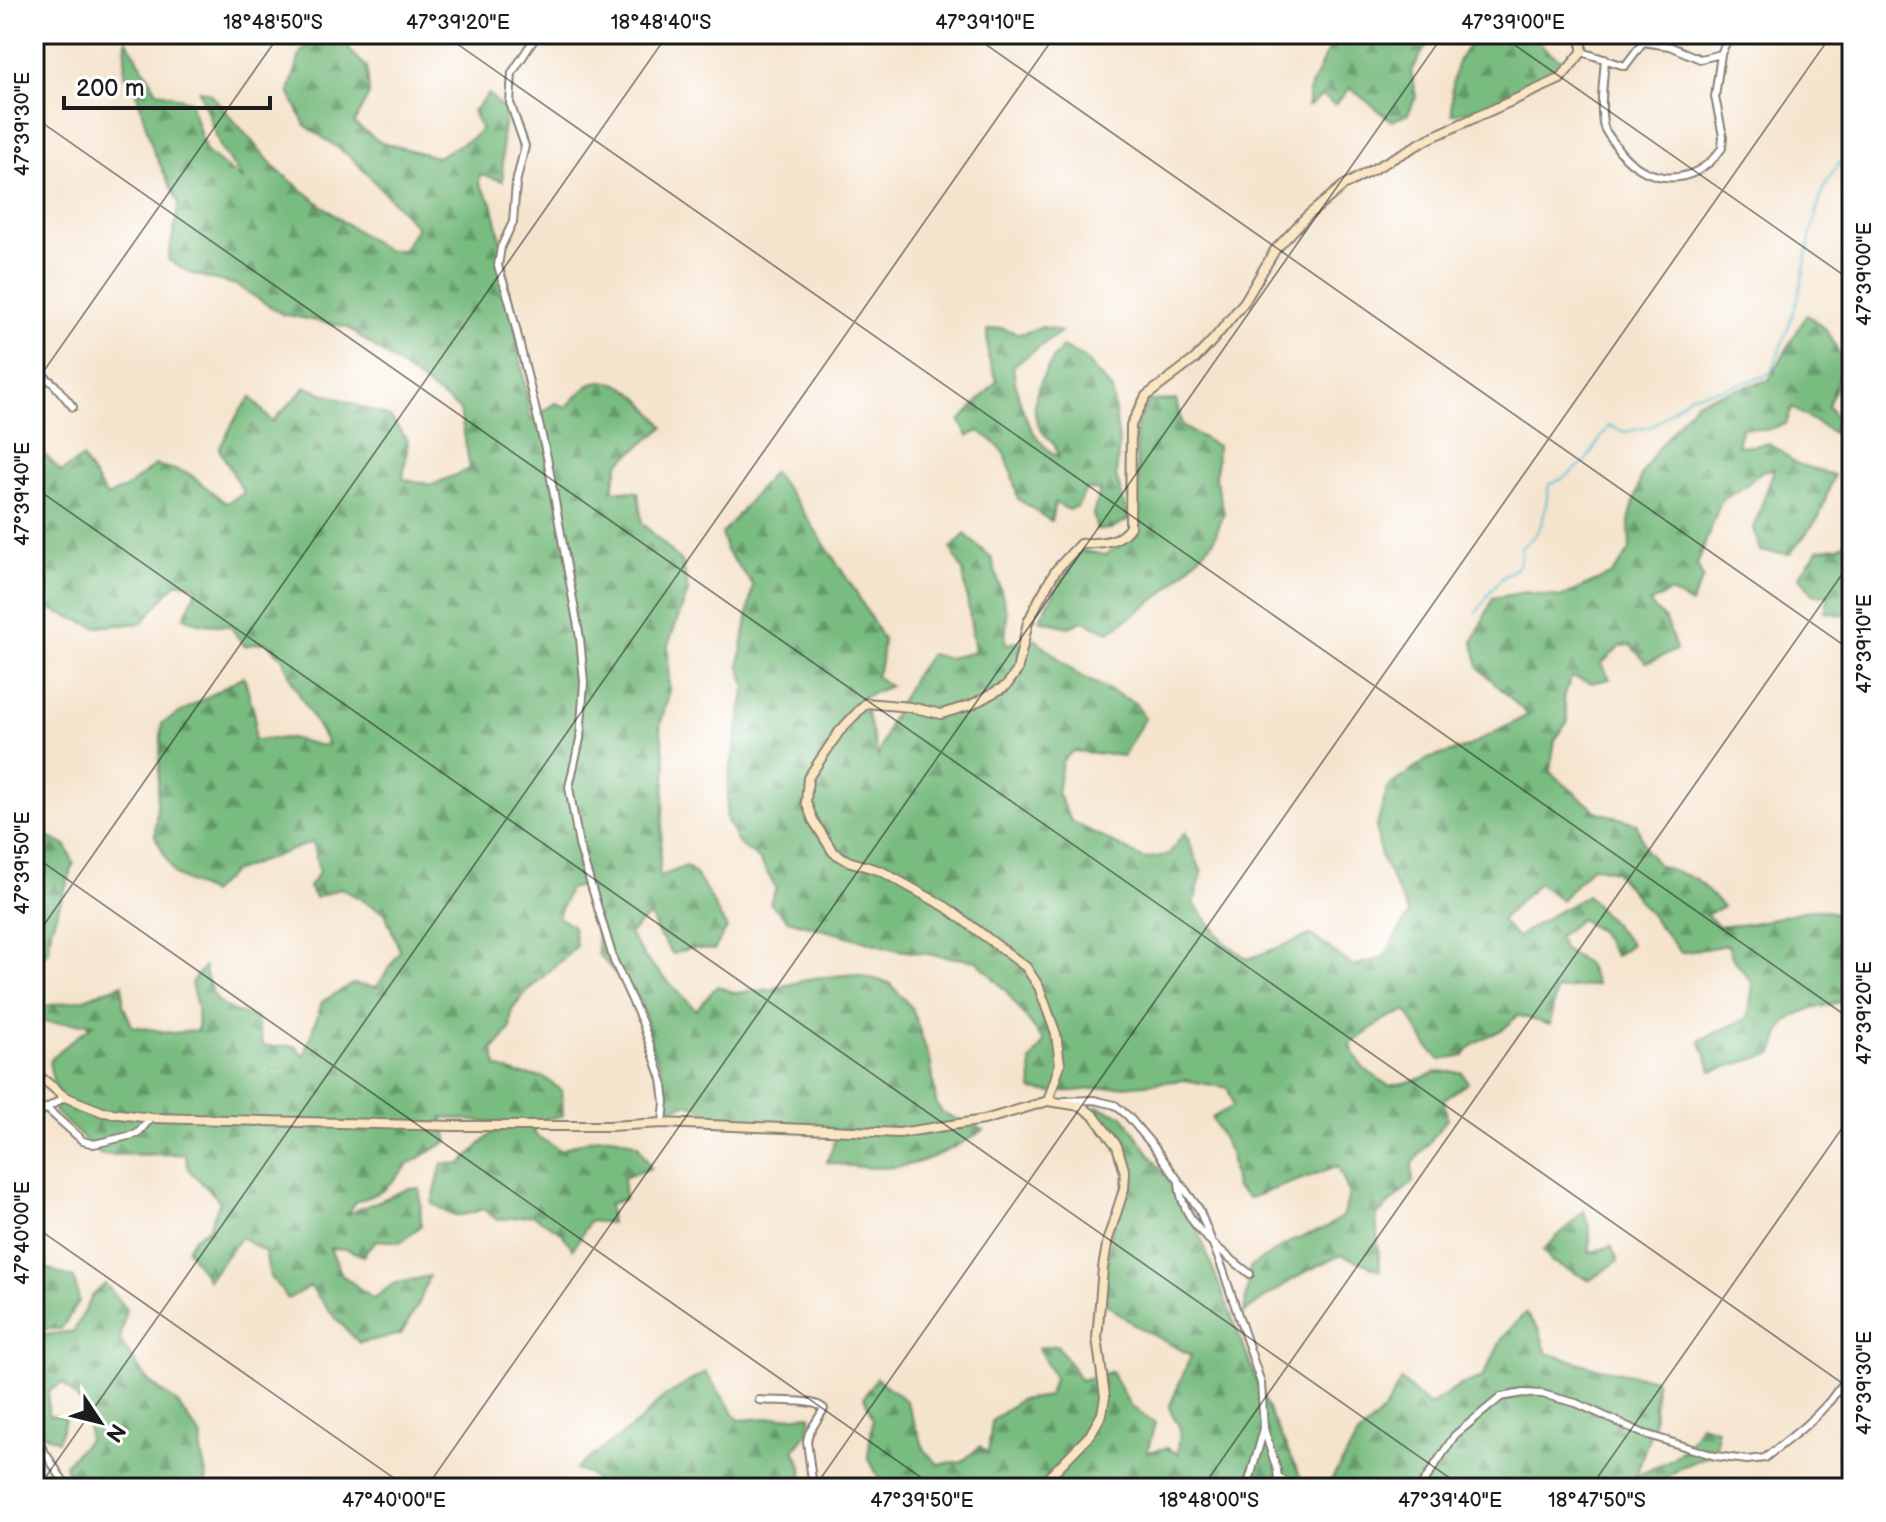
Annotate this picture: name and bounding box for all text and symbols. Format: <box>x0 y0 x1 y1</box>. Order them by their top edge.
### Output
text: 18°48'50"S <box>223 11 323 35</box>
text: 47°39'20"E <box>406 11 510 35</box>
text: 18°48'40"S <box>611 11 711 35</box>
text: 47°39'10"E <box>935 11 1035 35</box>
text: 47°39'00"E <box>1461 11 1565 35</box>
scale bar <box>64 60 270 110</box>
text: 47°39'30"E <box>11 72 35 176</box>
text: 200 m <box>76 74 145 103</box>
text: 47°39'00"E <box>1853 222 1877 326</box>
text: 47°39'40"E <box>11 442 35 546</box>
text: 47°39'10"E <box>1853 594 1877 694</box>
text: 47°39'50"E <box>11 811 35 915</box>
text: 47°39'20"E <box>1853 961 1877 1065</box>
text: 47°40'00"E <box>11 1181 35 1285</box>
text: 47°39'30"E <box>1853 1331 1877 1435</box>
north arrow <box>60 1382 140 1462</box>
text: N <box>99 1418 131 1447</box>
text: 47°40'00"E <box>342 1489 446 1513</box>
text: 47°39'50"E <box>870 1489 974 1513</box>
text: 18°48'00"S <box>1159 1489 1259 1513</box>
text: 47°39'40"E <box>1398 1489 1502 1513</box>
text: 18°47'50"S <box>1548 1489 1646 1513</box>

